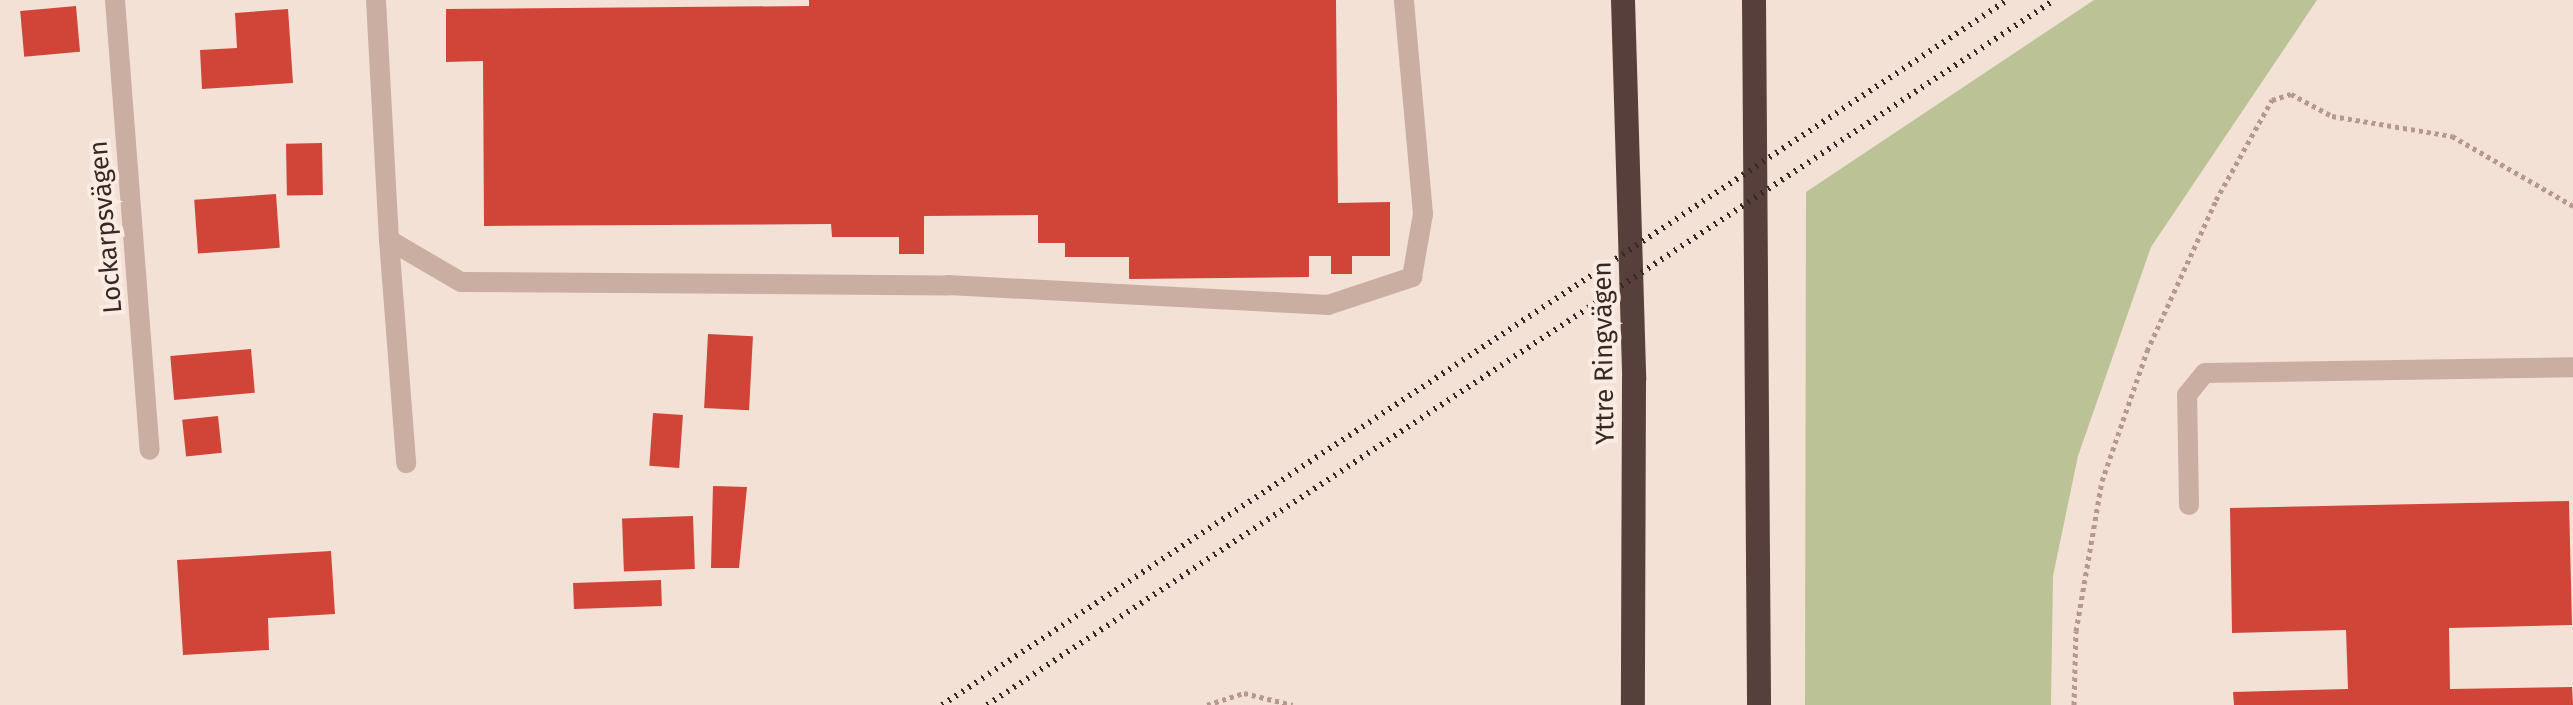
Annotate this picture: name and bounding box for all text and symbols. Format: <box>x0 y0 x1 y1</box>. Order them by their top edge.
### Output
street label: Lockarpsvägen <box>83 140 129 314</box>
street label: Yttre Ringvägen <box>1587 261 1621 445</box>

